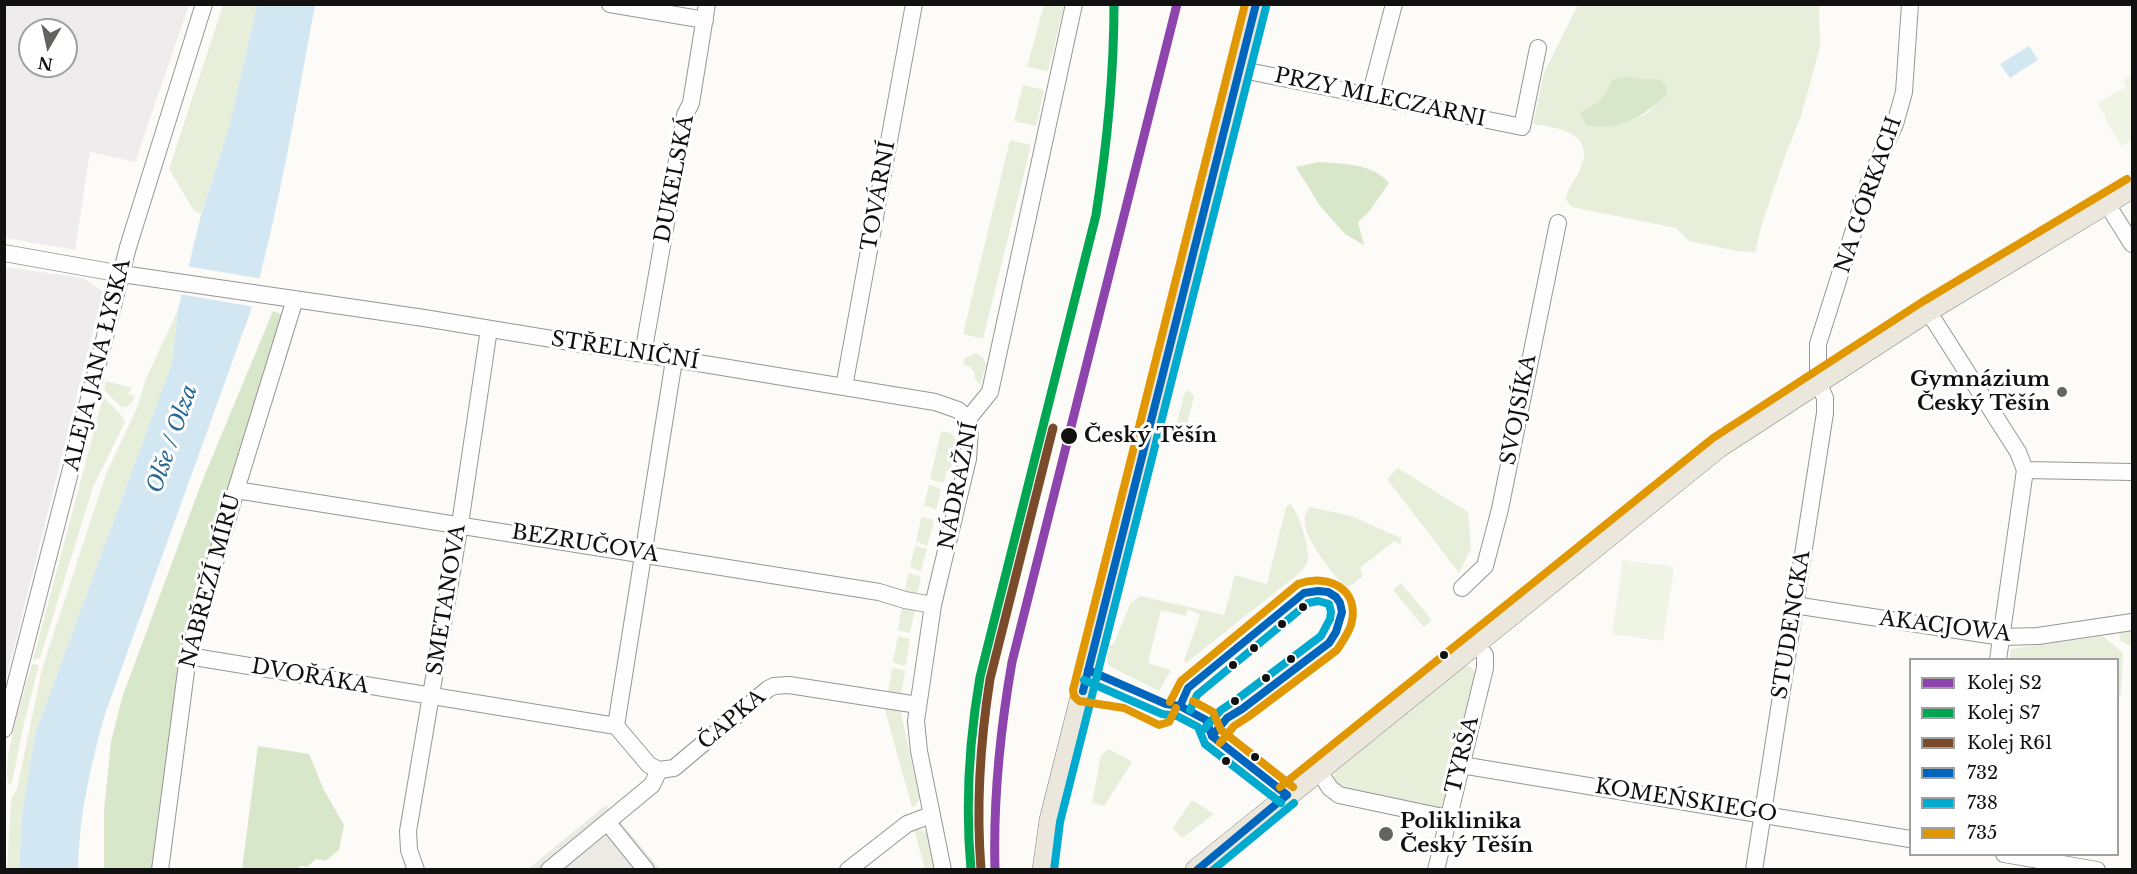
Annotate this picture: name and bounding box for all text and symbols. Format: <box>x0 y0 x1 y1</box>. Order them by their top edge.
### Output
north arrow <box>18 18 78 78</box>
text: N <box>37 53 54 75</box>
street label: PRZY MLECZARNI <box>1272 63 1488 133</box>
street label: DUKELSKÁ <box>650 113 700 245</box>
street label: NA GÓRKACH <box>1830 113 1908 277</box>
street label: TOVÁRNÍ <box>857 139 901 253</box>
street label: ALEJA JANA ŁYSKA <box>60 257 136 473</box>
street label: STŘELNIČNÍ <box>549 327 701 375</box>
street label: SVOJSÍKA <box>1496 353 1542 467</box>
place label: Gymnázium Český Těšín <box>1910 367 2050 417</box>
water label: Olše / Olza <box>142 382 204 496</box>
marker: Gymnázium Český Těšín <box>2055 385 2069 399</box>
street label: NÁDRAŽNÍ <box>934 420 984 552</box>
place label: Český Těšín <box>1084 423 1217 449</box>
marker: Český Těšín <box>1059 426 1079 446</box>
street label: NÁBŘEŽÍ MÍRU <box>176 491 246 671</box>
street label: BEZRUČOVA <box>510 520 660 568</box>
street label: SMETANOVA <box>423 523 471 677</box>
street label: STUDENCKA <box>1768 549 1816 701</box>
unlabelled marker <box>1297 601 1309 613</box>
street label: AKACJOWA <box>1878 606 2012 648</box>
unlabelled marker <box>1276 618 1288 630</box>
unlabelled marker <box>1248 642 1260 654</box>
unlabelled marker <box>1438 649 1450 661</box>
unlabelled marker <box>1285 653 1297 665</box>
street label: DVOŘÁKA <box>249 654 371 700</box>
legend <box>1909 658 2119 856</box>
unlabelled marker <box>1227 659 1239 671</box>
unlabelled marker <box>1260 672 1272 684</box>
text: Kolej S2 <box>1967 672 2042 694</box>
street label: ČAPKA <box>693 685 771 755</box>
unlabelled marker <box>1229 695 1241 707</box>
text: Kolej S7 <box>1967 702 2040 724</box>
street label: TYRŠA <box>1441 714 1485 796</box>
text: Kolej R61 <box>1967 732 2053 754</box>
unlabelled marker <box>1249 751 1261 763</box>
unlabelled marker <box>1220 755 1232 767</box>
text: 732 <box>1967 762 1998 784</box>
street label: KOMEŃSKIEGO <box>1593 774 1779 828</box>
text: 738 <box>1967 792 1998 814</box>
place label: Poliklinika Český Těšín <box>1400 809 1533 859</box>
text: 735 <box>1967 822 1997 844</box>
marker: Poliklinika Český Těšín <box>1377 825 1395 843</box>

